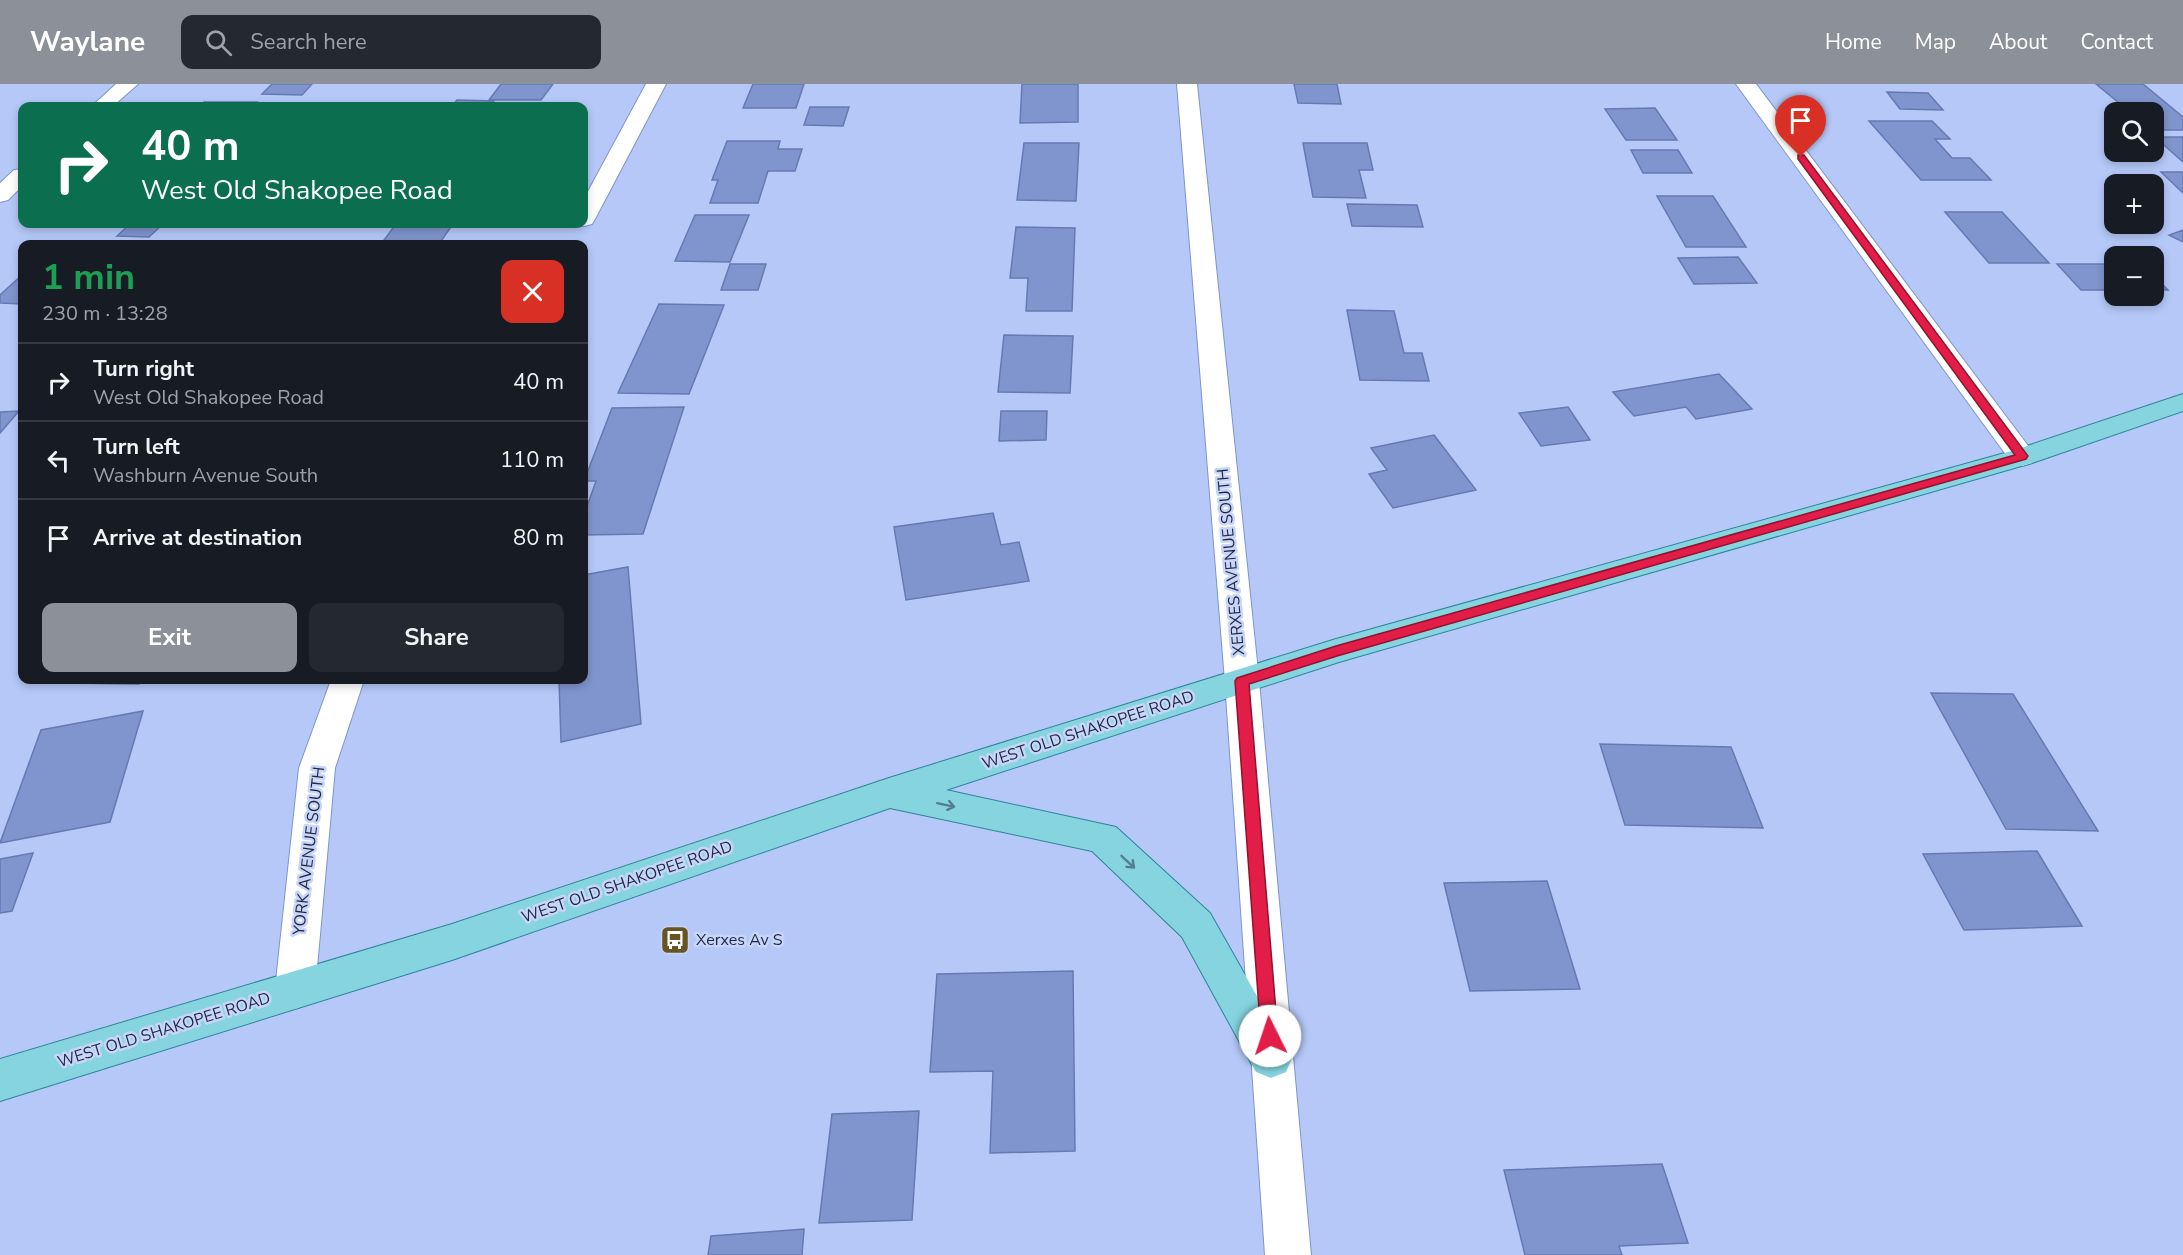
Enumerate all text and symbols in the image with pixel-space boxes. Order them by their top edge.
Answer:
search box [181,15,601,69]
text: Waylane [30,23,145,61]
icon: search [202,26,235,59]
text: Search here [250,27,367,57]
text: Home [1825,28,1882,56]
text: Map [1915,28,1956,56]
text: About [1989,28,2047,56]
text: Contact [2080,28,2153,56]
pin [1775,95,1826,157]
map controls [2104,102,2164,306]
button: search [2104,102,2164,162]
icon: arrive [1784,104,1817,137]
text: 40 m [141,118,240,175]
icon: right [42,126,120,204]
text: West Old Shakopee Road [141,172,453,209]
button: + [2104,174,2164,234]
button: − [2104,246,2164,306]
text: 1 min [42,253,135,302]
button: close [501,260,564,323]
text: 230 m · 13:28 [42,300,168,327]
text: Turn right [93,354,194,384]
icon: right [42,366,75,399]
text: 40 m [513,367,564,397]
text: West Old Shakopee Road [93,384,324,411]
text: Turn left [93,432,180,462]
icon: left [42,444,75,477]
text: 110 m [500,445,564,475]
text: Washburn Avenue South [93,462,318,489]
street label: XERXES AVENUE SOUTH [1212,468,1250,656]
icon: arrive [42,522,75,555]
text: Arrive at destination [93,523,302,553]
text: 80 m [513,523,564,553]
button: Exit [42,603,297,672]
button: Share [309,603,564,672]
street label: WEST OLD SHAKOPEE ROAD [979,685,1197,775]
street label: YORK AVENUE SOUTH [288,766,330,937]
one-way arrow [936,800,955,811]
street label: WEST OLD SHAKOPEE ROAD [519,836,735,928]
one-way arrow [1120,854,1135,868]
bus stop icon: Xerxes Av S [659,924,691,956]
place label: Xerxes Av S [696,929,783,951]
street label: WEST OLD SHAKOPEE ROAD [55,987,273,1073]
position arrow [1238,1004,1302,1068]

